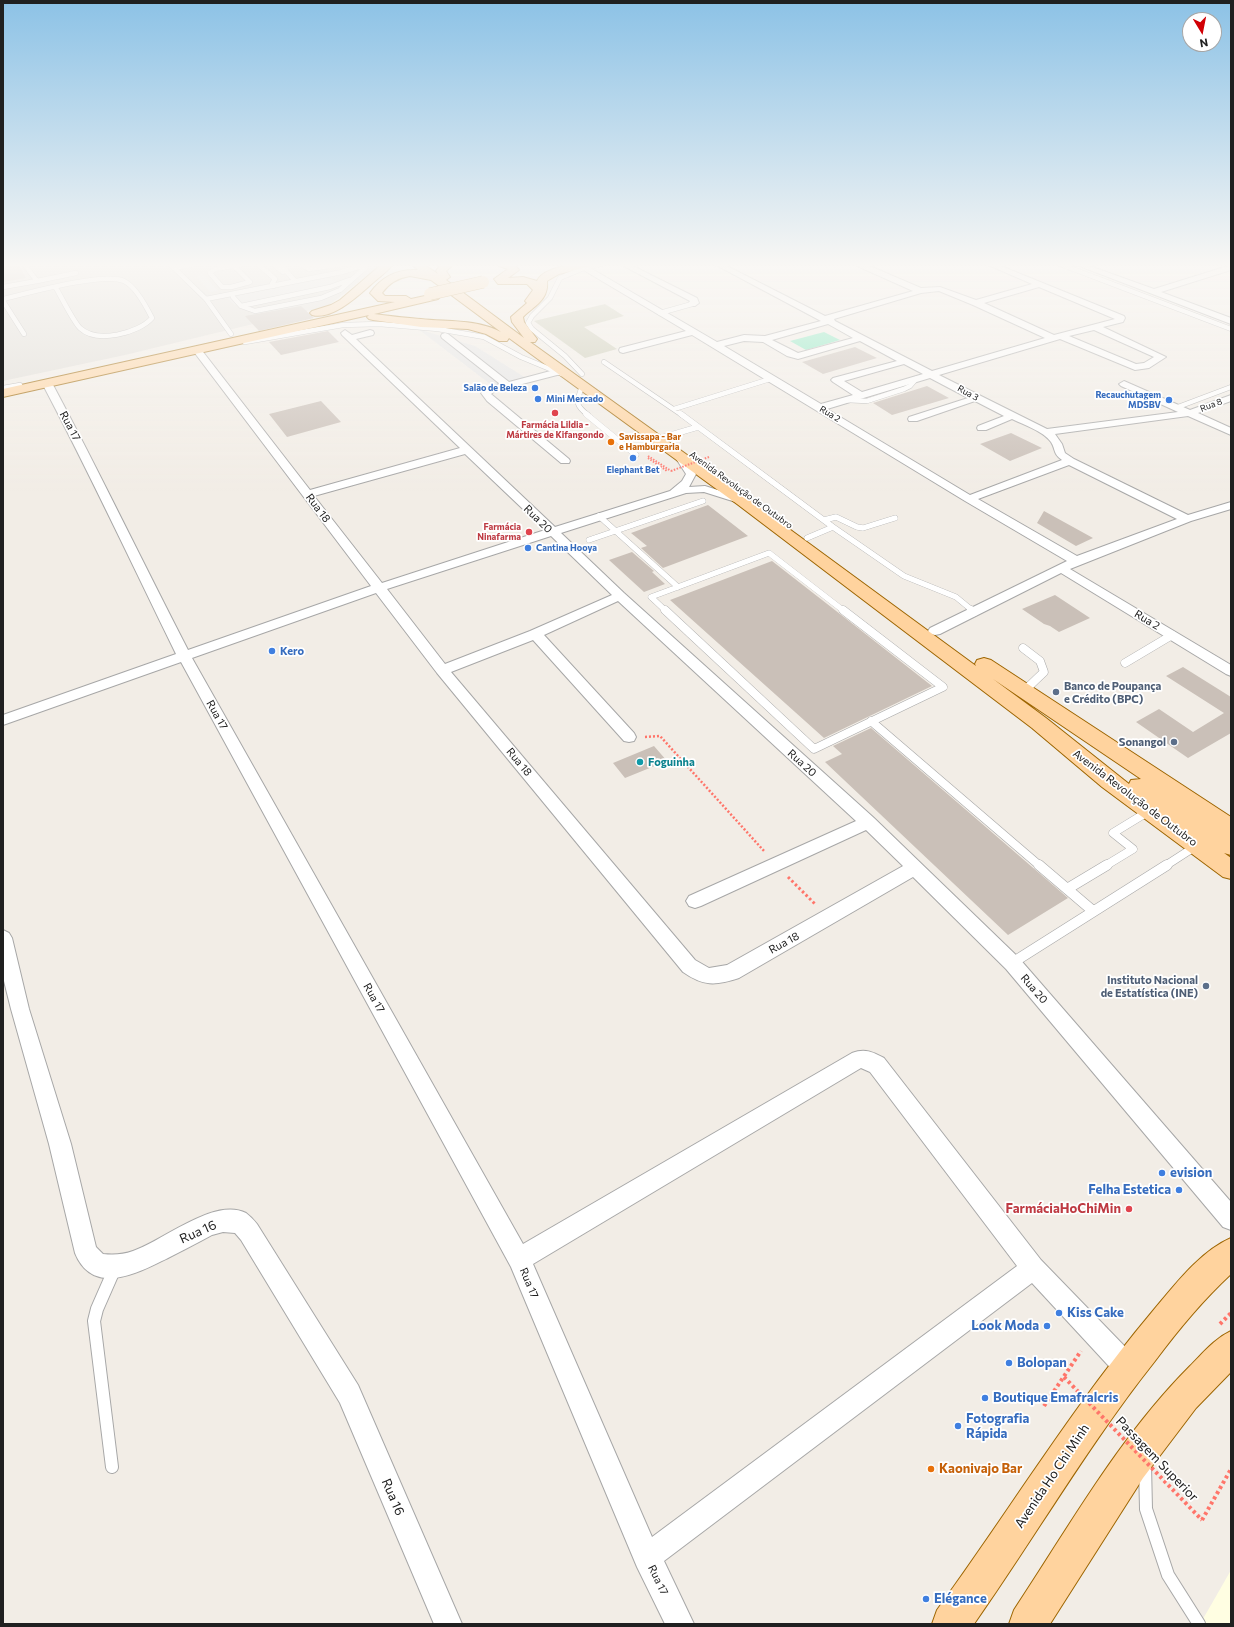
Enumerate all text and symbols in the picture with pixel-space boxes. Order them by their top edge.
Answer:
north arrow [1182,12,1222,52]
text: N [1199,36,1209,50]
place label: Salão de Beleza [464,383,527,393]
marker: Salão de Beleza [530,383,540,393]
street label: Rua 3 [955,383,981,403]
place label: Recauchutagem MDSBV [1095,390,1161,411]
marker: Mini Mercado [533,394,543,404]
place label: Mini Mercado [546,394,603,404]
marker: Recauchutagem MDSBV [1164,395,1174,405]
street label: Rua 8 [1198,396,1224,414]
street label: Rua 2 [818,404,842,424]
marker: Farmácia Lildia - Mártires de Kifangondo [550,408,560,418]
street label: Rua 17 [57,409,83,443]
place label: Farmácia Lildia - Mártires de Kifangondo [506,420,604,441]
place label: Savissapa - Bar e Hamburgaria [619,432,681,453]
marker: Savissapa - Bar e Hamburgaria [606,437,616,447]
street label: Avenida Revolução de Outubro [687,449,795,531]
marker: Elephant Bet [628,453,638,463]
place label: Elephant Bet [606,465,660,475]
street label: Rua 18 [303,491,333,525]
street label: Rua 20 [521,502,555,536]
place label: Farmácia Ninafarma [477,522,521,543]
marker: Farmácia Ninafarma [524,527,534,537]
marker: Cantina Hooya [523,543,533,553]
place label: Cantina Hooya [536,543,597,553]
street label: Rua 2 [1132,607,1162,633]
place label: Kero [280,644,304,658]
marker: Kero [267,646,277,656]
place label: Banco de Poupança e Crédito (BPC) [1064,679,1161,705]
marker: Banco de Poupança e Crédito (BPC) [1051,687,1061,697]
street label: Rua 17 [204,698,230,732]
place label: Sonangol [1119,735,1166,749]
marker: Sonangol [1169,737,1179,747]
street label: Rua 18 [503,745,535,779]
street label: Rua 20 [785,747,819,779]
street label: Avenida Revolução de Outubro [1070,747,1200,849]
place label: Foguinha [648,755,695,769]
marker: Foguinha [635,757,645,767]
street label: Rua 18 [767,929,801,957]
street label: Rua 20 [1018,972,1050,1006]
place label: Instituto Nacional de Estatística (INE) [1101,973,1198,999]
street label: Rua 17 [361,981,387,1015]
marker: Instituto Nacional de Estatística (INE) [1201,981,1211,991]
place label: evision [1170,1165,1212,1181]
marker: evision [1157,1168,1167,1178]
place label: Felha Estetica [1088,1182,1171,1198]
marker: Felha Estetica [1174,1185,1184,1195]
place label: FarmáciaHoChiMin [1005,1201,1121,1217]
marker: FarmáciaHoChiMin [1124,1204,1134,1214]
street label: Rua 16 [177,1217,219,1247]
street label: Rua 17 [517,1266,541,1300]
place label: Kiss Cake [1067,1305,1124,1321]
marker: Kiss Cake [1054,1308,1064,1318]
place label: Look Moda [971,1318,1039,1334]
marker: Look Moda [1042,1321,1052,1331]
place label: Bolopan [1017,1355,1067,1371]
marker: Bolopan [1004,1358,1014,1368]
place label: Boutique Emafralcris [993,1390,1119,1406]
marker: Boutique Emafralcris [980,1393,990,1403]
place label: Fotografia Rápida [966,1411,1029,1442]
street label: Passagem Superior [1112,1413,1202,1505]
marker: Fotografia Rápida [953,1421,963,1431]
street label: Avenida Ho Chi Minh [1011,1421,1093,1531]
place label: Kaonivajo Bar [939,1461,1022,1477]
marker: Kaonivajo Bar [926,1464,936,1474]
street label: Rua 16 [378,1476,408,1518]
street label: Rua 17 [645,1563,671,1597]
place label: Elégance [934,1591,987,1607]
marker: Elégance [921,1594,931,1604]

